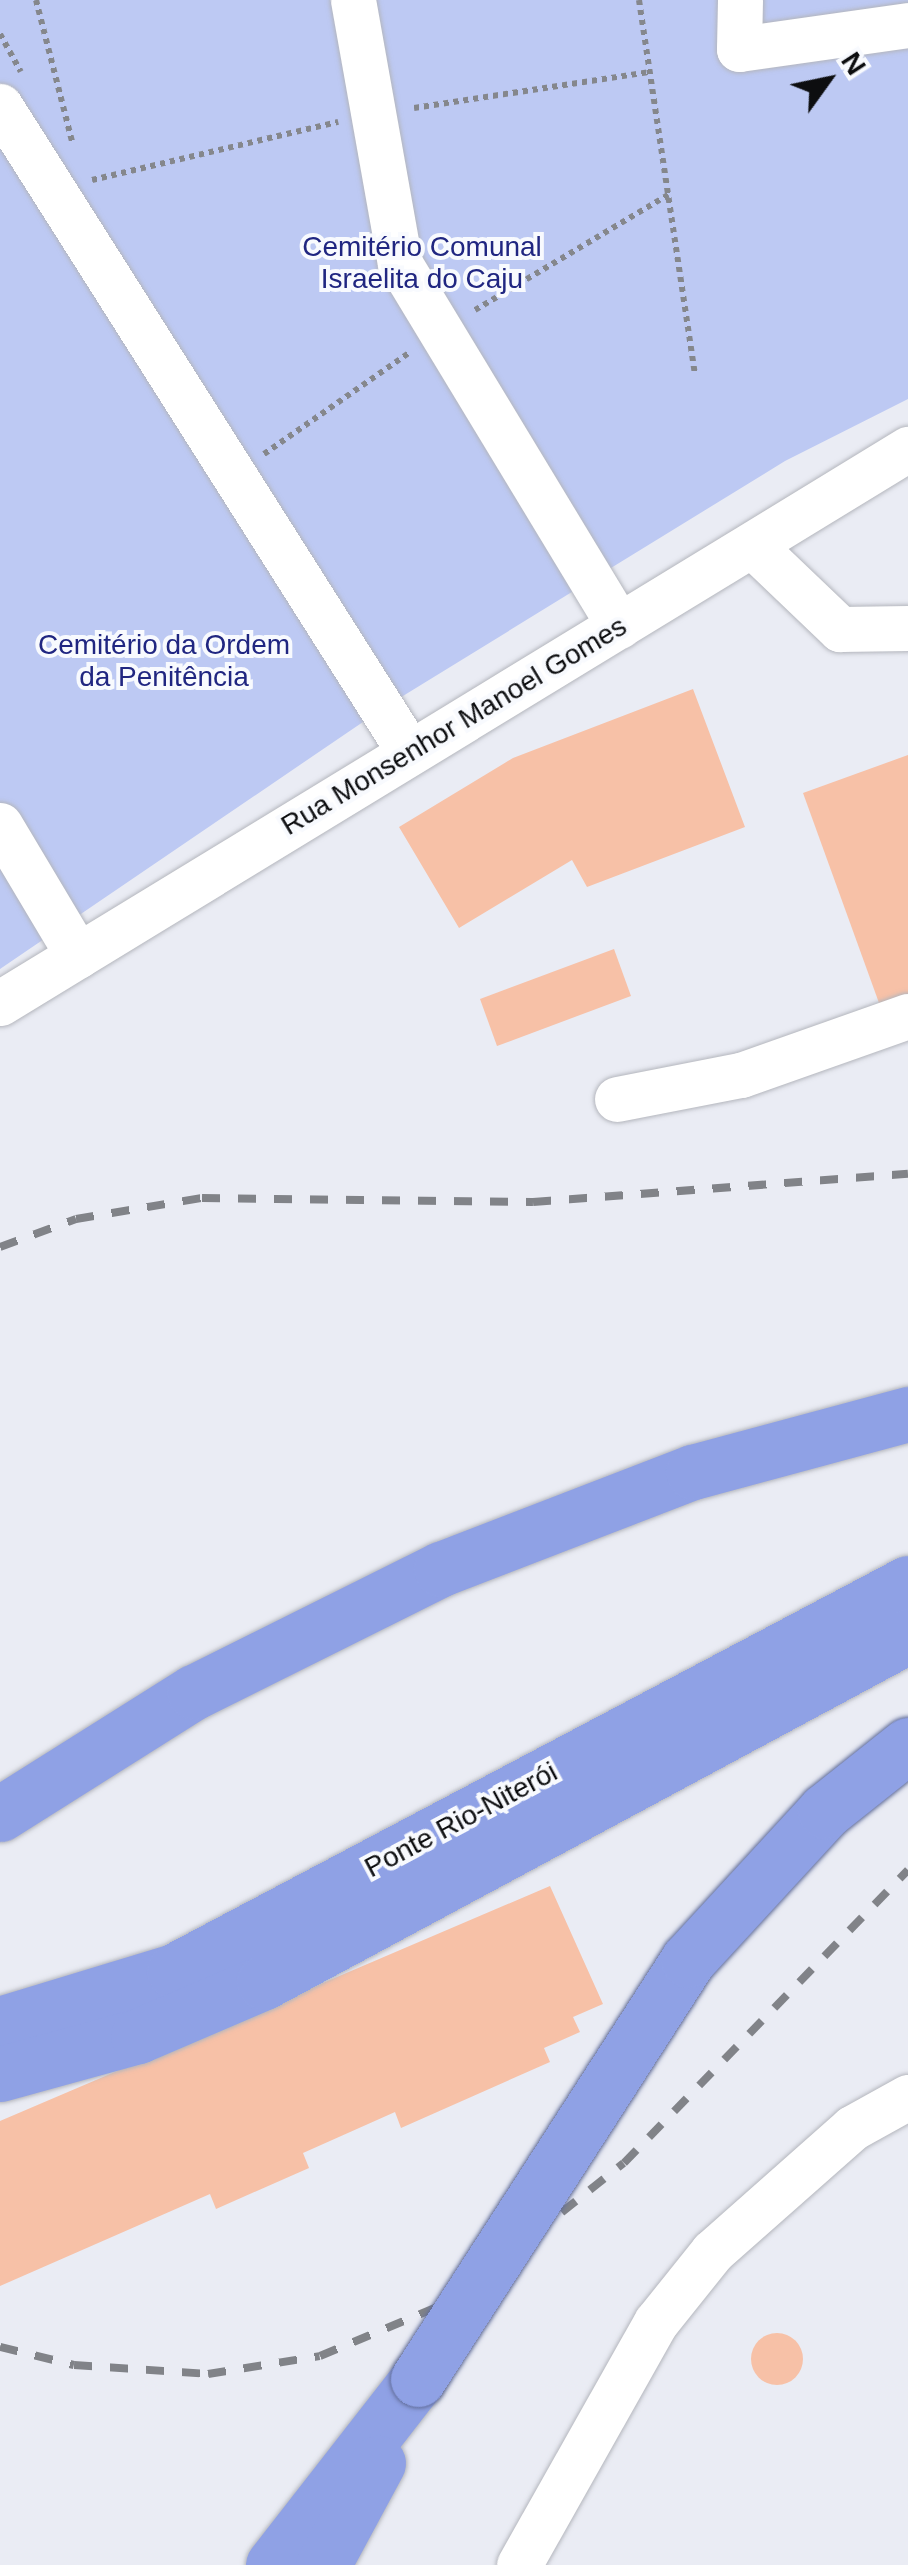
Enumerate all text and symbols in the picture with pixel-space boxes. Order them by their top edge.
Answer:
north arrow [778,30,878,130]
text: N [835,46,872,80]
park label: Cemitério Comunal Israelita do Caju [302,230,542,296]
street label: Rua Monsenhor Manoel Gomes [275,609,633,843]
park label: Cemitério da Ordem da Penitência [38,628,290,694]
street label: Ponte Rio-Niterói [359,1755,563,1885]

